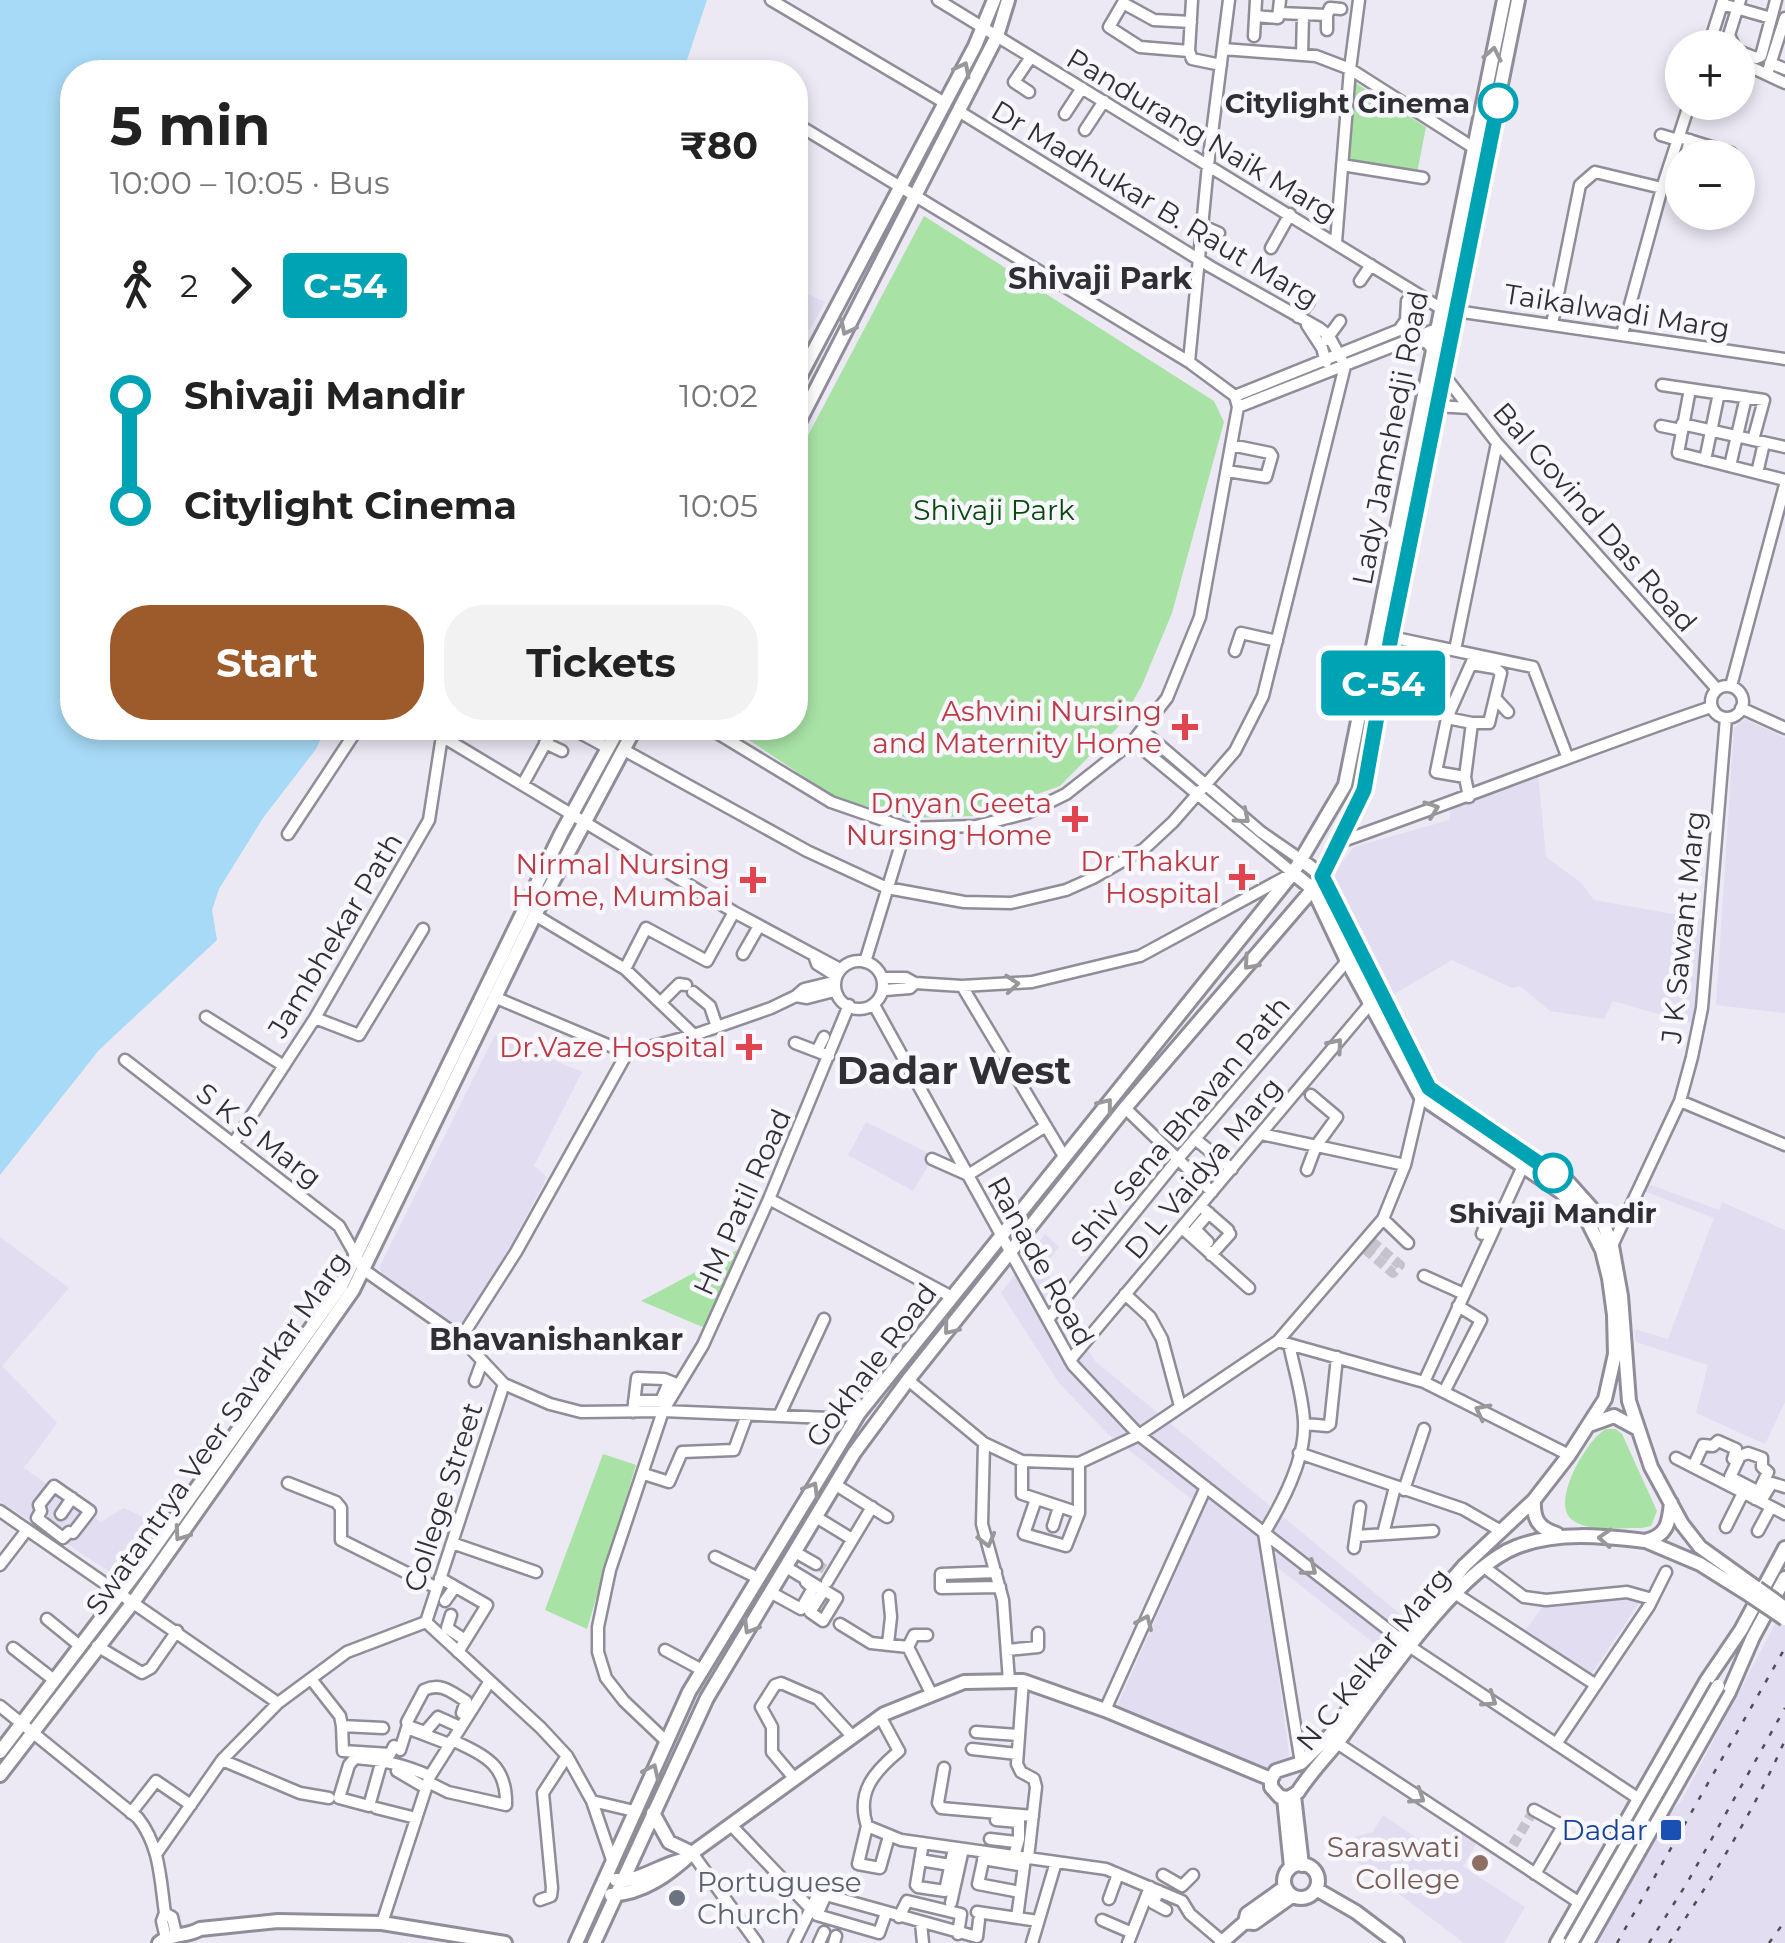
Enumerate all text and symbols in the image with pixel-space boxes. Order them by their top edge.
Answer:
map controls [1665,30,1755,230]
button: + [1665,30,1755,120]
street label: Pandurang Naik Marg [1061,41,1343,229]
one-way arrow [1482,46,1503,63]
one-way arrow [951,61,970,79]
marker: Citylight Cinema [1479,84,1517,122]
place label: Citylight Cinema [1225,86,1470,120]
text: 5 min [110,92,271,159]
street label: Dr Madhukar B. Raut Marg [985,93,1325,315]
text: ₹80 [680,122,758,169]
button: − [1665,140,1755,230]
text: 10:00 – 10:05 · Bus [110,163,390,202]
icon: walk [110,258,165,313]
icon: forward [213,258,268,313]
district label: Shivaji Park [1008,260,1192,297]
text: C-54 [303,264,387,307]
text: 2 [180,266,198,305]
street label: Taikalwadi Marg [1502,276,1732,346]
street label: Lady Jamshedji Road [1345,288,1435,588]
one-way arrow [840,318,859,336]
text: Shivaji Mandir [184,372,465,419]
text: 10:02 [679,376,758,415]
street label: Bal Govind Das Road [1486,395,1704,639]
text: Citylight Cinema [184,482,517,529]
text: 10:05 [679,486,758,525]
park label: Shivaji Park [913,493,1075,527]
button: Start [110,605,424,720]
button: Tickets [444,605,758,720]
line badge: C-54 [1313,650,1453,716]
text: C-54 [1341,662,1425,705]
place label: Ashvini Nursing and Maternity Home [872,694,1162,760]
marker: Ashvini Nursing and Maternity Home [1172,714,1198,740]
place label: Dnyan Geeta Nursing Home [846,786,1052,852]
one-way arrow [1423,800,1440,821]
one-way arrow [1232,805,1250,823]
marker: Dnyan Geeta Nursing Home [1062,806,1088,832]
street label: J K Sawant Marg [1654,809,1712,1046]
street label: Jambhekar Path [260,826,410,1045]
place label: Dr Thakur Hospital [1080,844,1220,910]
place label: Nirmal Nursing Home, Mumbai [512,847,730,913]
marker: Dr Thakur Hospital [1229,864,1255,890]
marker: Nirmal Nursing Home, Mumbai [740,867,766,893]
one-way arrow [1244,951,1262,969]
one-way arrow [1005,974,1021,995]
street label: Shiv Sena Bhavan Path [1063,989,1297,1259]
place label: Dr.Vaze Hospital [499,1030,726,1064]
marker: Dr.Vaze Hospital [736,1034,762,1060]
one-way arrow [1325,1038,1343,1056]
district label: Dadar West [837,1047,1071,1094]
street label: D L Vaidya Marg [1117,1070,1289,1266]
street label: S K S Marg [190,1076,328,1194]
one-way arrow [1094,1098,1112,1116]
street label: HM Patil Road [686,1104,798,1300]
marker: Shivaji Mandir [1534,1154,1572,1192]
street label: Ranade Road [980,1170,1102,1352]
place label: Shivaji Mandir [1449,1196,1657,1230]
street label: Swatantrya Veer Savarkar Marg [78,1245,356,1621]
street label: Gokhale Road [798,1276,944,1454]
one-way arrow [944,1317,962,1335]
district label: Bhavanishankar [429,1321,683,1358]
street label: College Street [396,1398,490,1596]
one-way arrow [1474,1403,1492,1423]
one-way arrow [800,1482,819,1500]
one-way arrow [175,1523,193,1541]
one-way arrow [1596,1528,1612,1549]
one-way arrow [975,1531,996,1548]
one-way arrow [1299,1557,1317,1575]
street label: N C Kelkar Marg [1289,1561,1457,1757]
one-way arrow [1133,1614,1153,1632]
one-way arrow [743,1616,762,1634]
one-way arrow [1480,1688,1498,1707]
one-way arrow [640,1763,660,1781]
one-way arrow [1407,1785,1425,1804]
place label: Dadar [1562,1813,1648,1847]
marker: Dadar [1658,1817,1684,1843]
place label: Saraswati College [1327,1830,1460,1896]
marker: Saraswati College [1469,1852,1491,1874]
place label: Portuguese Church [697,1865,862,1931]
marker: Portuguese Church [666,1887,688,1909]

